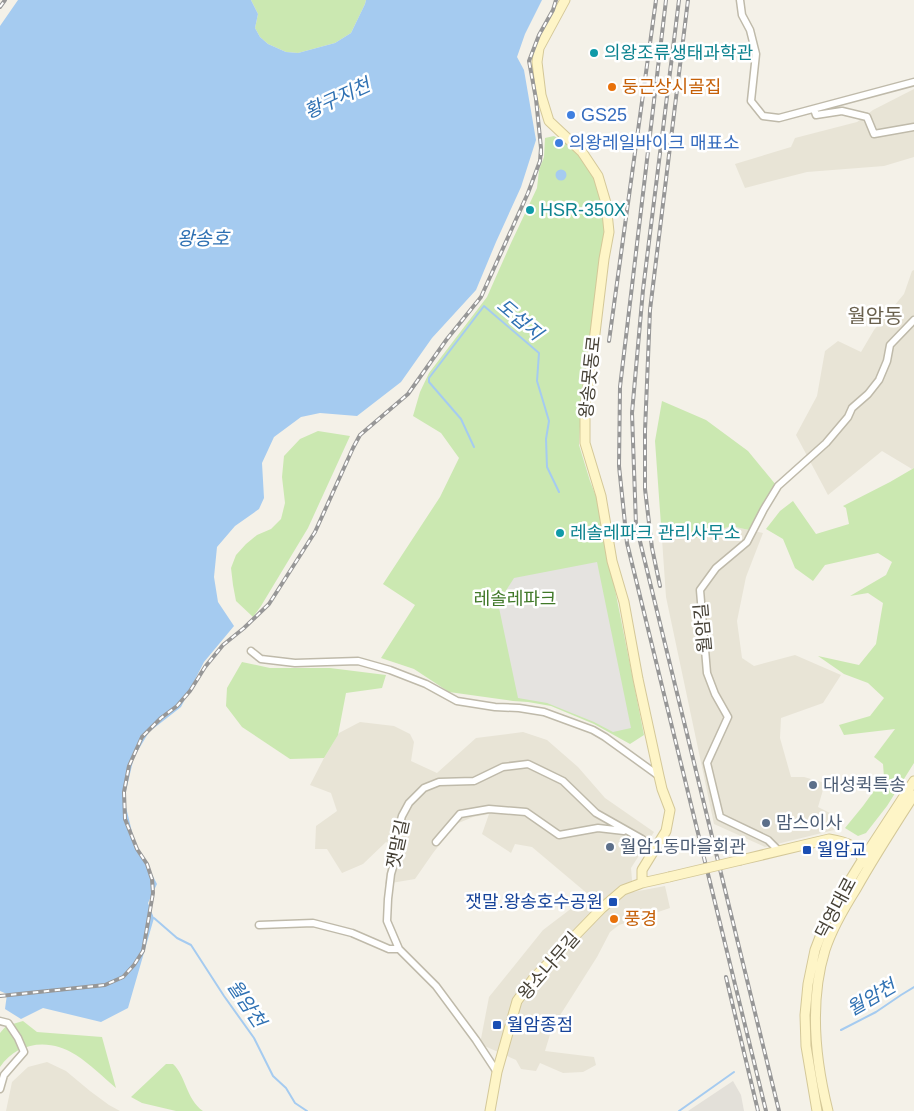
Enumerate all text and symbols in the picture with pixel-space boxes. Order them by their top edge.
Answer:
place label: 의왕조류생태과학관 [604,43,753,63]
marker: 의왕조류생태과학관 [588,47,600,59]
water label: 황구지천 [301,74,375,123]
place label: 둥근상시골집 [622,77,721,97]
marker: 둥근상시골집 [606,81,618,93]
place label: GS25 [581,105,627,125]
marker: GS25 [565,109,577,121]
place label: 의왕레일바이크 매표소 [569,133,740,153]
marker: 의왕레일바이크 매표소 [553,137,565,149]
place label: HSR-350X [540,200,626,220]
marker: HSR-350X [524,204,536,216]
water label: 왕송호 [177,228,231,249]
water label: 도섭지 [493,294,548,345]
district label: 월암동 [847,305,903,327]
street label: 왕송못동로 [576,335,604,419]
place label: 레솔레파크 관리사무소 [570,523,741,543]
marker: 레솔레파크 관리사무소 [554,527,566,539]
park label: 레솔레파크 [474,589,556,609]
street label: 월암길 [691,602,715,654]
place label: 대성퀵특송 [823,775,906,795]
marker: 대성퀵특송 [807,779,819,791]
place label: 맘스이사 [776,813,843,833]
marker: 맘스이사 [760,817,772,829]
street label: 잿말길 [383,818,413,870]
place label: 월암1동마을회관 [620,837,746,857]
place label: 월암교 [817,840,867,860]
marker: 월암1동마을회관 [604,841,616,853]
marker: 월암교 [801,844,813,856]
street label: 덕영대로 [812,874,860,942]
place label: 잿말.왕송호수공원 [466,892,603,912]
marker: 잿말.왕송호수공원 [607,896,619,908]
place label: 풍경 [624,909,657,929]
marker: 풍경 [608,913,620,925]
street label: 왕소나무길 [514,928,584,1004]
water label: 월암천 [843,974,901,1020]
water label: 월암천 [223,976,271,1032]
place label: 월암종점 [507,1015,573,1035]
marker: 월암종점 [491,1019,503,1031]

